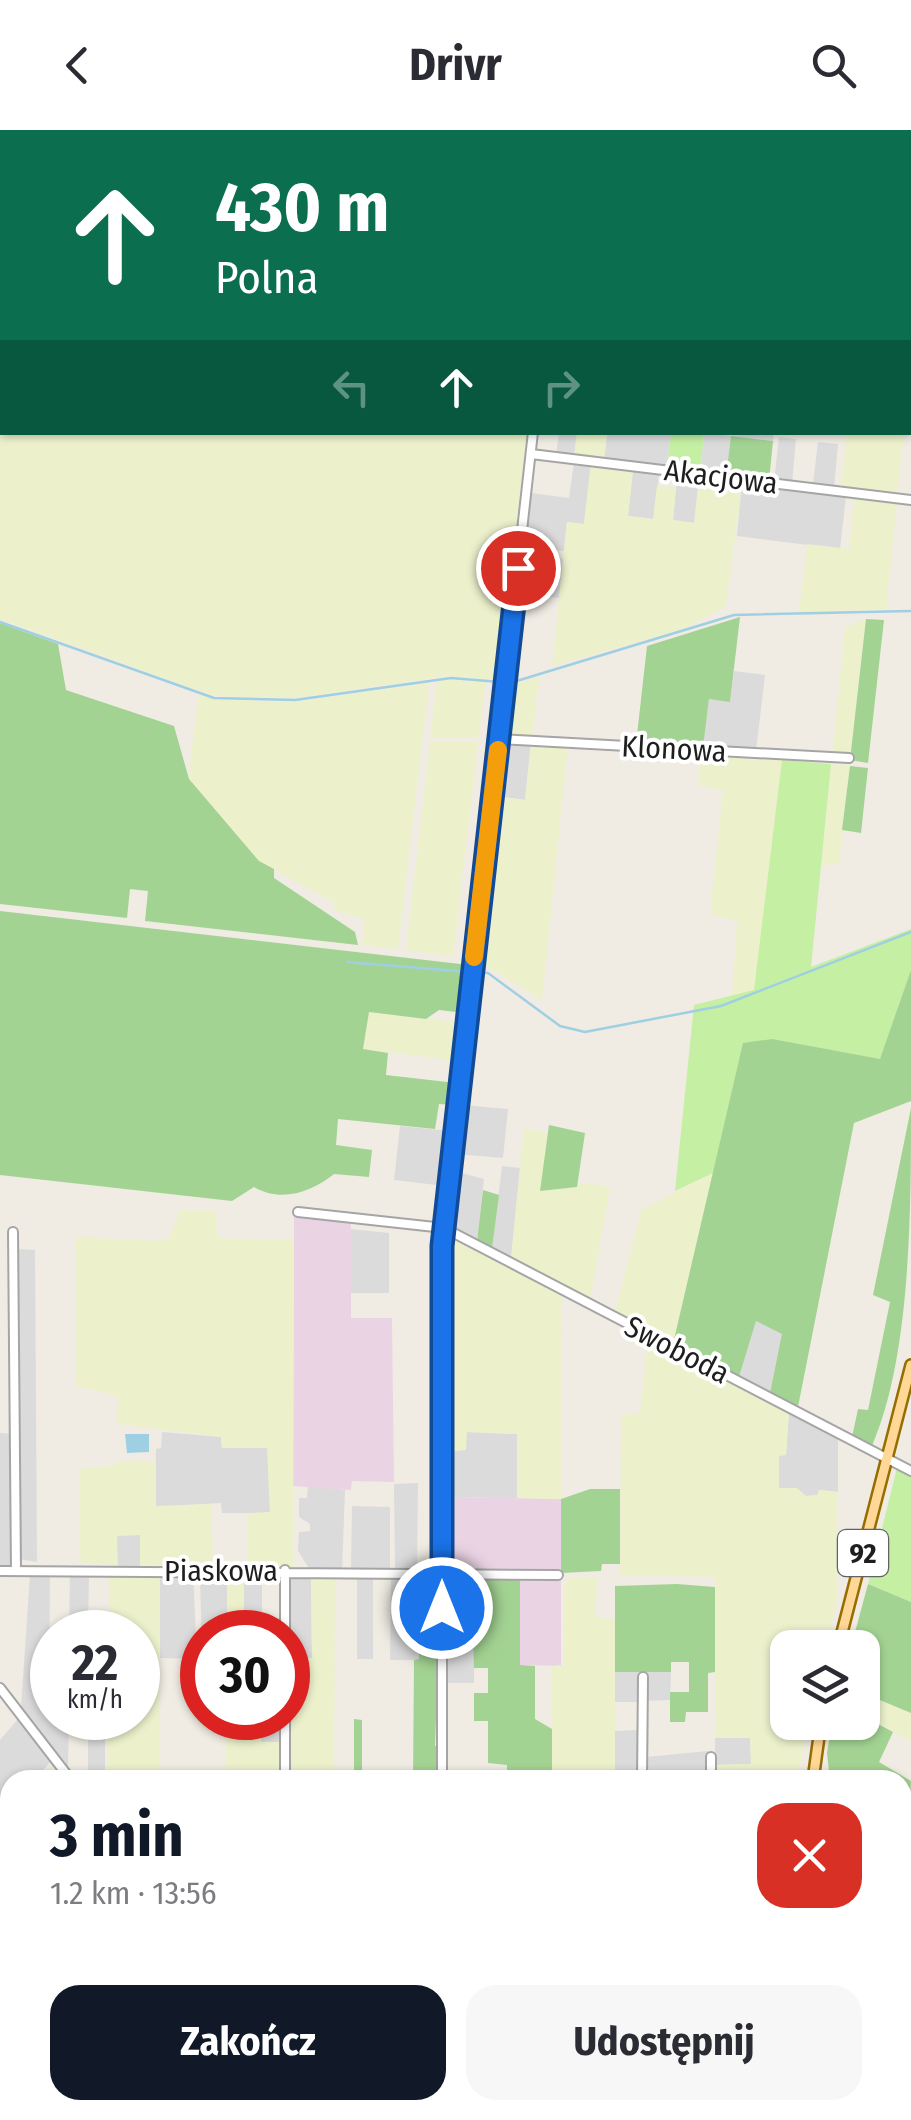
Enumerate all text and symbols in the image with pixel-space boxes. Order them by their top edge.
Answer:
icon: back [50,38,105,93]
text: Drivr [409,38,502,92]
icon: search [806,38,861,93]
text: 430 m [215,166,390,250]
icon: ahead [50,170,180,300]
text: Polna [215,251,319,305]
icon: left [324,360,379,415]
icon: ahead [429,360,484,415]
icon: right [534,360,589,415]
street label: Akacjowa [662,452,780,502]
pin [476,526,561,611]
icon: arrive [491,541,546,596]
street label: Klonowa [621,728,727,770]
street label: Swoboda [619,1308,735,1392]
road number: 92 [838,1530,888,1576]
street label: Piaskowa [164,1553,278,1589]
position arrow [390,1556,494,1660]
speed limit sign: 30 [180,1610,310,1740]
map controls [770,1630,880,1740]
button: layers [770,1630,880,1740]
text: 22 [72,1633,118,1693]
text: km/h [67,1685,123,1715]
text: 3 min [50,1800,184,1872]
button: close [757,1803,862,1908]
text: 1.2 km · 13:56 [50,1874,217,1912]
button: Zakończ [50,1985,446,2100]
button: Udostępnij [466,1985,862,2100]

